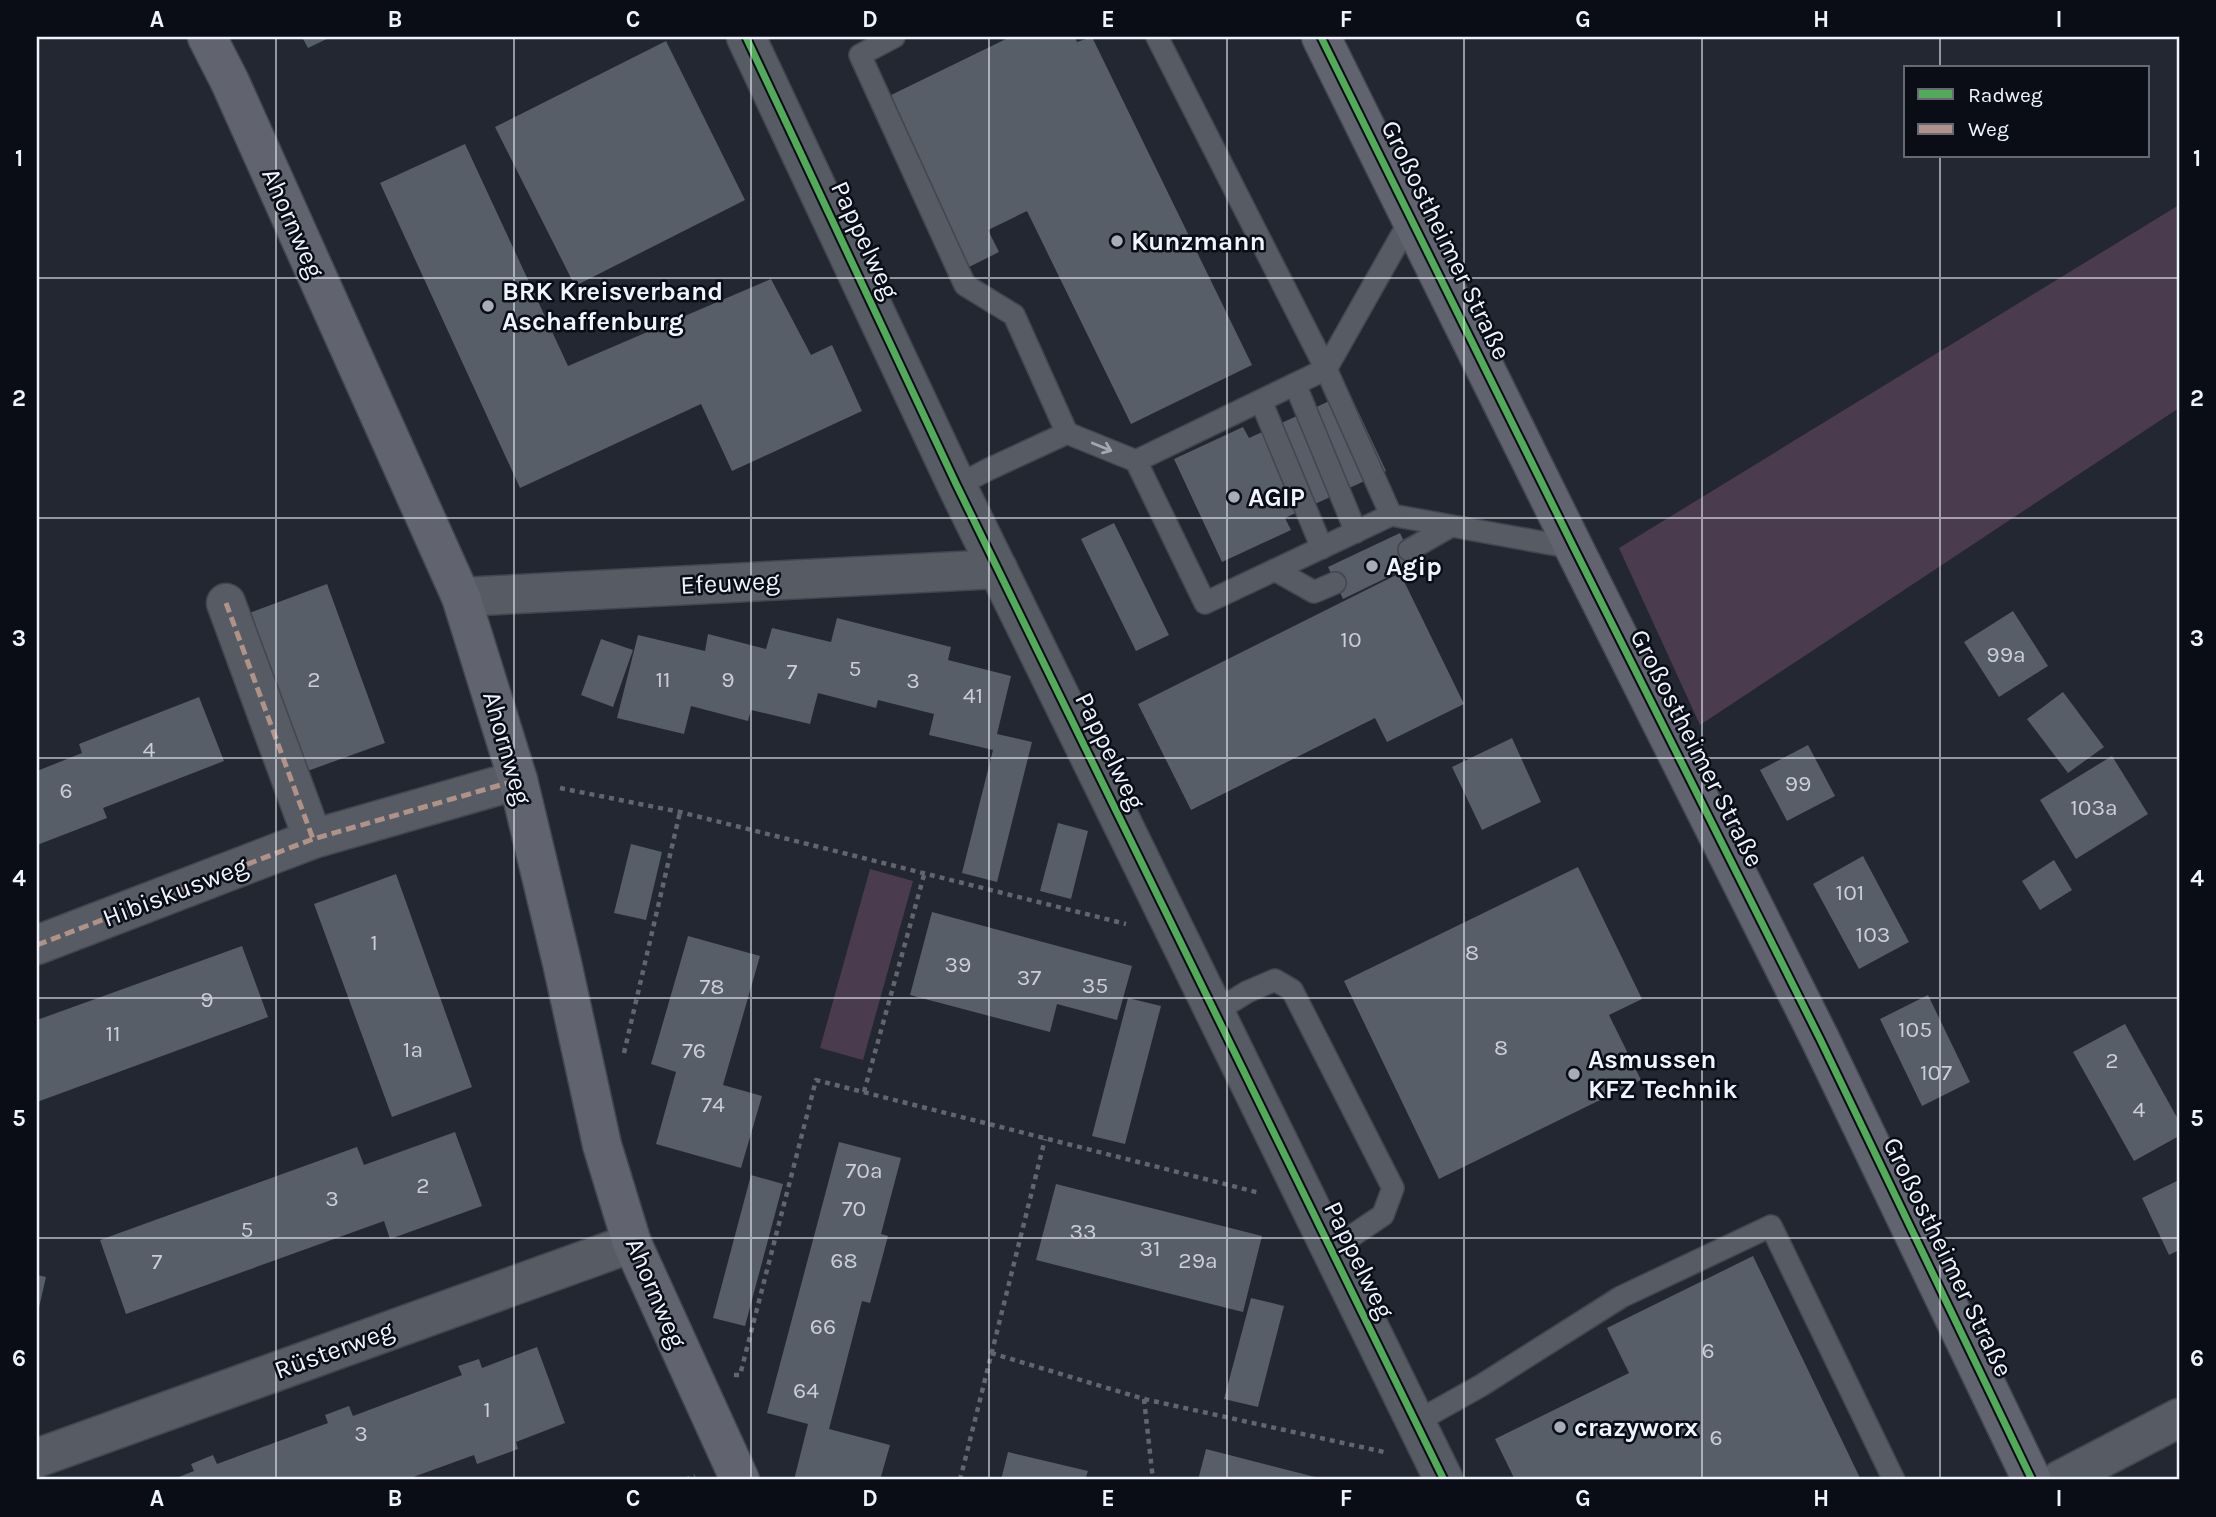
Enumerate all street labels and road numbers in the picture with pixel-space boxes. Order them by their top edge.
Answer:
street label: Großostheimer Straße [1375,115,1517,365]
street label: Ahornweg [255,163,331,283]
street label: Pappelweg [824,176,906,304]
street label: Efeuweg [680,565,781,601]
street label: Großostheimer Straße [1624,624,1770,872]
street label: Pappelweg [1068,687,1152,815]
street label: Ahornweg [476,688,538,809]
street label: Hibiskusweg [98,850,252,934]
street label: Großostheimer Straße [1877,1132,2019,1382]
street label: Pappelweg [1317,1196,1401,1324]
street label: Ahornweg [619,1233,693,1353]
street label: Rüsterweg [270,1314,398,1386]

